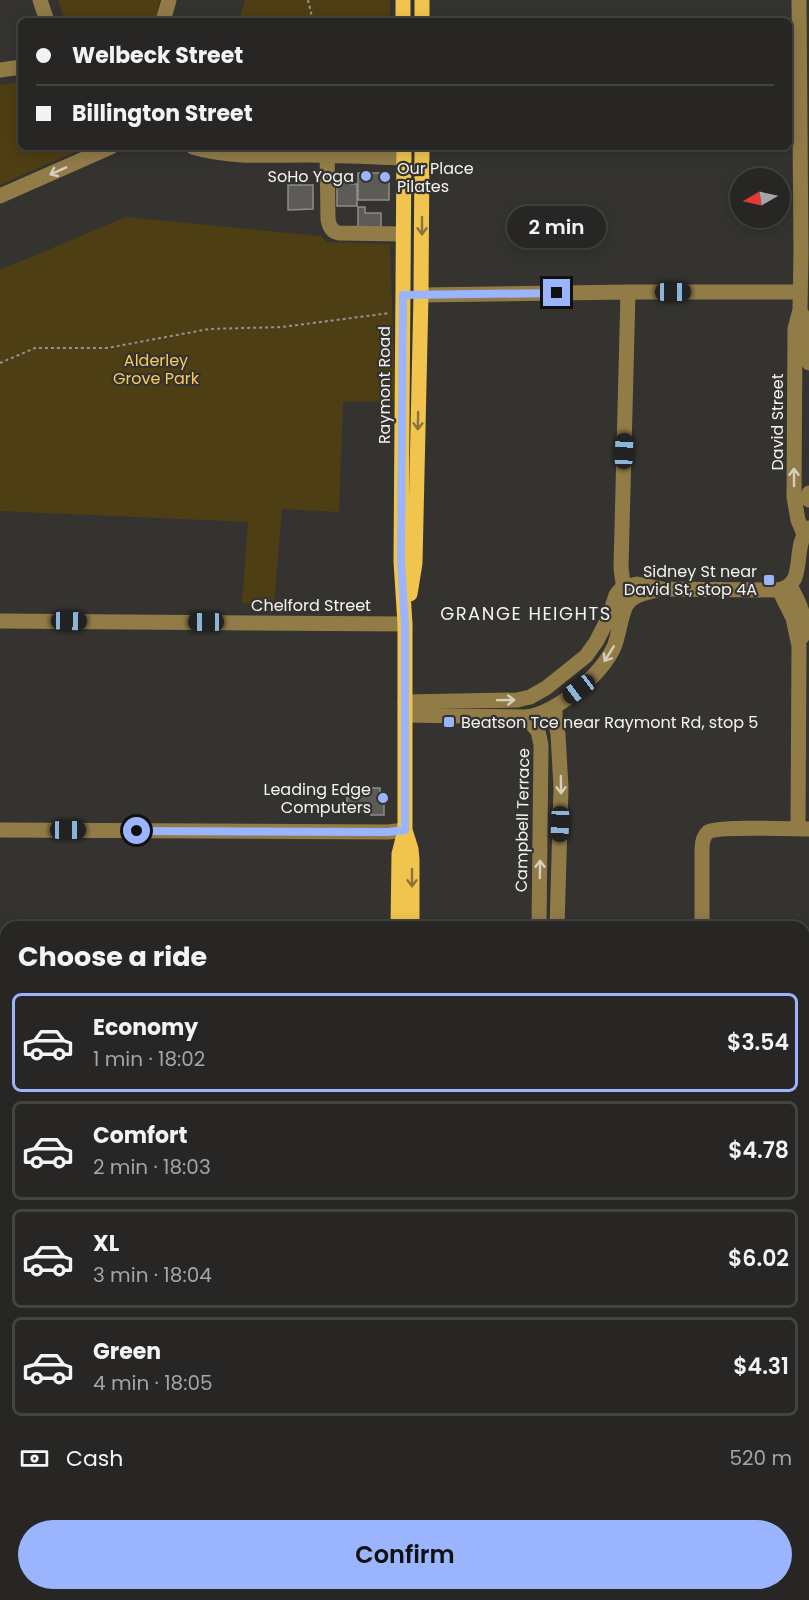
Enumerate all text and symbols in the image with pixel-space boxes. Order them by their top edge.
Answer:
text: Welbeck Street [72,40,243,71]
text: Billington Street [72,98,253,129]
place label: Our Place Pilates [397,157,474,198]
one-way arrow [49,165,67,177]
place label: SoHo Yoga [268,165,354,188]
north arrow [730,168,790,228]
map controls [730,168,790,228]
marker: SoHo Yoga [359,169,373,183]
marker: Our Place Pilates [378,170,392,184]
callout: 2 min [508,206,606,248]
text: 2 min [529,213,584,241]
one-way arrow [416,216,428,236]
route end [543,279,570,306]
car [655,283,691,301]
street label: Raymont Road [373,326,396,444]
park label: Alderley Grove Park [113,349,200,390]
street label: David Street [766,373,789,470]
one-way arrow [412,411,424,431]
car [614,433,634,469]
one-way arrow [788,467,800,487]
place label: Sidney St near David St, stop 4A [624,560,757,601]
marker: Sidney St near David St, stop 4A [762,573,776,587]
street label: Chelford Street [251,594,371,617]
district label: GRANGE HEIGHTS [440,601,612,626]
car [51,612,87,630]
car [188,613,224,631]
one-way arrow [603,645,615,662]
car [559,671,599,707]
one-way arrow [495,694,515,706]
place label: Beatson Tce near Raymont Rd, stop 5 [461,711,758,734]
marker: Beatson Tce near Raymont Rd, stop 5 [442,715,456,729]
street label: Campbell Terrace [510,748,535,892]
one-way arrow [555,775,566,795]
place label: Leading Edge Computers [264,778,371,819]
marker: Leading Edge Computers [376,791,390,805]
car [550,806,570,842]
route start [123,817,150,844]
car [50,821,86,839]
one-way arrow [534,859,545,879]
one-way arrow [406,867,418,887]
text: Choose a ride [18,938,207,975]
text: Economy [93,1012,198,1043]
icon: car [21,1016,75,1070]
text: $3.54 [727,1027,789,1058]
text: 1 min · 18:02 [93,1045,205,1073]
text: Comfort [93,1120,187,1151]
icon: car [21,1124,75,1178]
text: $4.78 [728,1135,789,1166]
text: 2 min · 18:03 [93,1153,211,1181]
text: XL [93,1228,119,1259]
icon: car [21,1232,75,1286]
text: $6.02 [728,1243,789,1274]
text: 3 min · 18:04 [93,1261,212,1289]
text: Green [93,1336,161,1367]
icon: car [21,1340,75,1394]
text: $4.31 [733,1351,789,1382]
text: 4 min · 18:05 [93,1369,213,1397]
icon: cash [18,1442,51,1475]
text: Cash [66,1443,123,1474]
text: 520 m [729,1444,792,1472]
button: Confirm [18,1520,792,1589]

